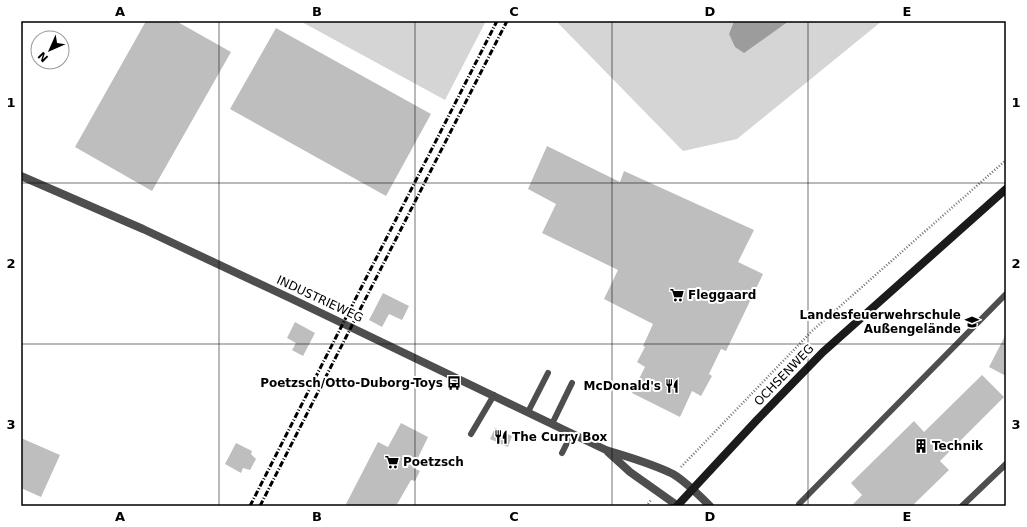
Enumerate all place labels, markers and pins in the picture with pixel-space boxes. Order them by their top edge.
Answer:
supermarket icon: Fleggaard [669,287,685,303]
place label: Fleggaard [688,288,756,302]
place label: Landesfeuerwehrschule Außengelände [800,308,961,336]
school or university icon: Landesfeuerwehrschule Außengelände [964,314,980,330]
bus stop icon: Poetzsch/Otto-Duborg-Toys [446,375,462,391]
place label: Poetzsch/Otto-Duborg-Toys [260,376,443,390]
restaurant icon: McDonald's [664,378,680,394]
place label: McDonald's [584,379,661,393]
restaurant icon: The Curry Box [493,429,509,445]
place label: The Curry Box [512,430,608,444]
building icon: Technik [913,438,929,454]
place label: Technik [932,439,984,453]
supermarket icon: Poetzsch [384,454,400,470]
place label: Poetzsch [403,455,464,469]

